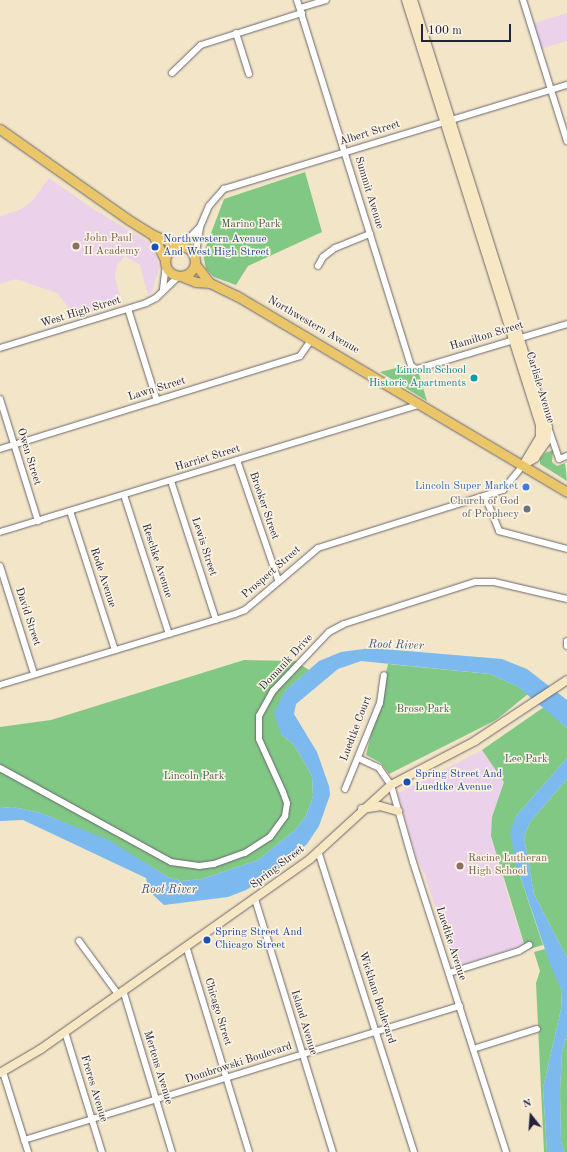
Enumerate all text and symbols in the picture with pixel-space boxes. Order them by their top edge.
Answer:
scale bar [423,16,513,42]
text: 100 m [428,25,462,37]
street label: Albert Street [338,119,402,149]
street label: Summit Avenue [351,155,385,231]
park label: Marino Park [221,218,281,232]
place label: John Paul II Academy [84,233,140,259]
place label: Northwestern Avenue And West High Street [163,234,269,260]
marker: John Paul II Academy [71,241,81,251]
marker: Northwestern Avenue And West High Street [150,242,160,252]
street label: Northwestern Avenue [265,294,361,358]
street label: West High Street [39,295,123,331]
street label: Hamilton Street [449,320,525,354]
street label: Carlisle Avenue [522,351,556,425]
place label: Lincoln School Historic Apartments [369,365,466,391]
marker: Lincoln School Historic Apartments [469,373,479,383]
street label: Lawn Street [127,375,187,405]
street label: Owen Street [13,427,43,487]
street label: Harriet Street [174,443,242,475]
street label: Brooker Street [245,471,281,541]
place label: Lincoln Super Market [415,480,518,494]
marker: Lincoln Super Market [521,482,531,492]
place label: Church of God of Prophecy [450,496,519,522]
marker: Church of God of Prophecy [522,504,532,514]
street label: Lewis Street [187,516,219,578]
street label: Reschke Avenue [138,522,174,600]
street label: Prospect Street [240,544,304,602]
street label: Rode Avenue [86,546,118,610]
street label: David Street [11,586,43,648]
street label: Domanik Drive [258,632,316,694]
water label: Root River [368,638,424,654]
street label: Luedtke Court [339,695,375,763]
park label: Brose Park [396,703,450,717]
park label: Lee Park [504,753,548,767]
place label: Spring Street And Luedtke Avenue [415,769,502,795]
park label: Lincoln Park [163,770,225,784]
marker: Spring Street And Luedtke Avenue [402,777,412,787]
street label: Spring Street [248,843,308,893]
place label: Racine Lutheran High School [468,853,547,879]
marker: Racine Lutheran High School [455,861,465,871]
water label: Root River [141,884,197,898]
street label: Luedtke Avenue [432,905,468,983]
place label: Spring Street And Chicago Street [215,927,302,953]
marker: Spring Street And Chicago Street [202,935,212,945]
street label: Wickham Boulevard [355,950,397,1046]
street label: Chicago Street [200,977,234,1047]
street label: Island Avenue [287,989,319,1057]
street label: Mertens Avenue [140,1030,174,1106]
street label: Dombrowski Boulevard [184,1041,294,1087]
street label: Freres Avenue [77,1054,109,1124]
north arrow [511,1096,551,1136]
text: N [522,1098,533,1111]

